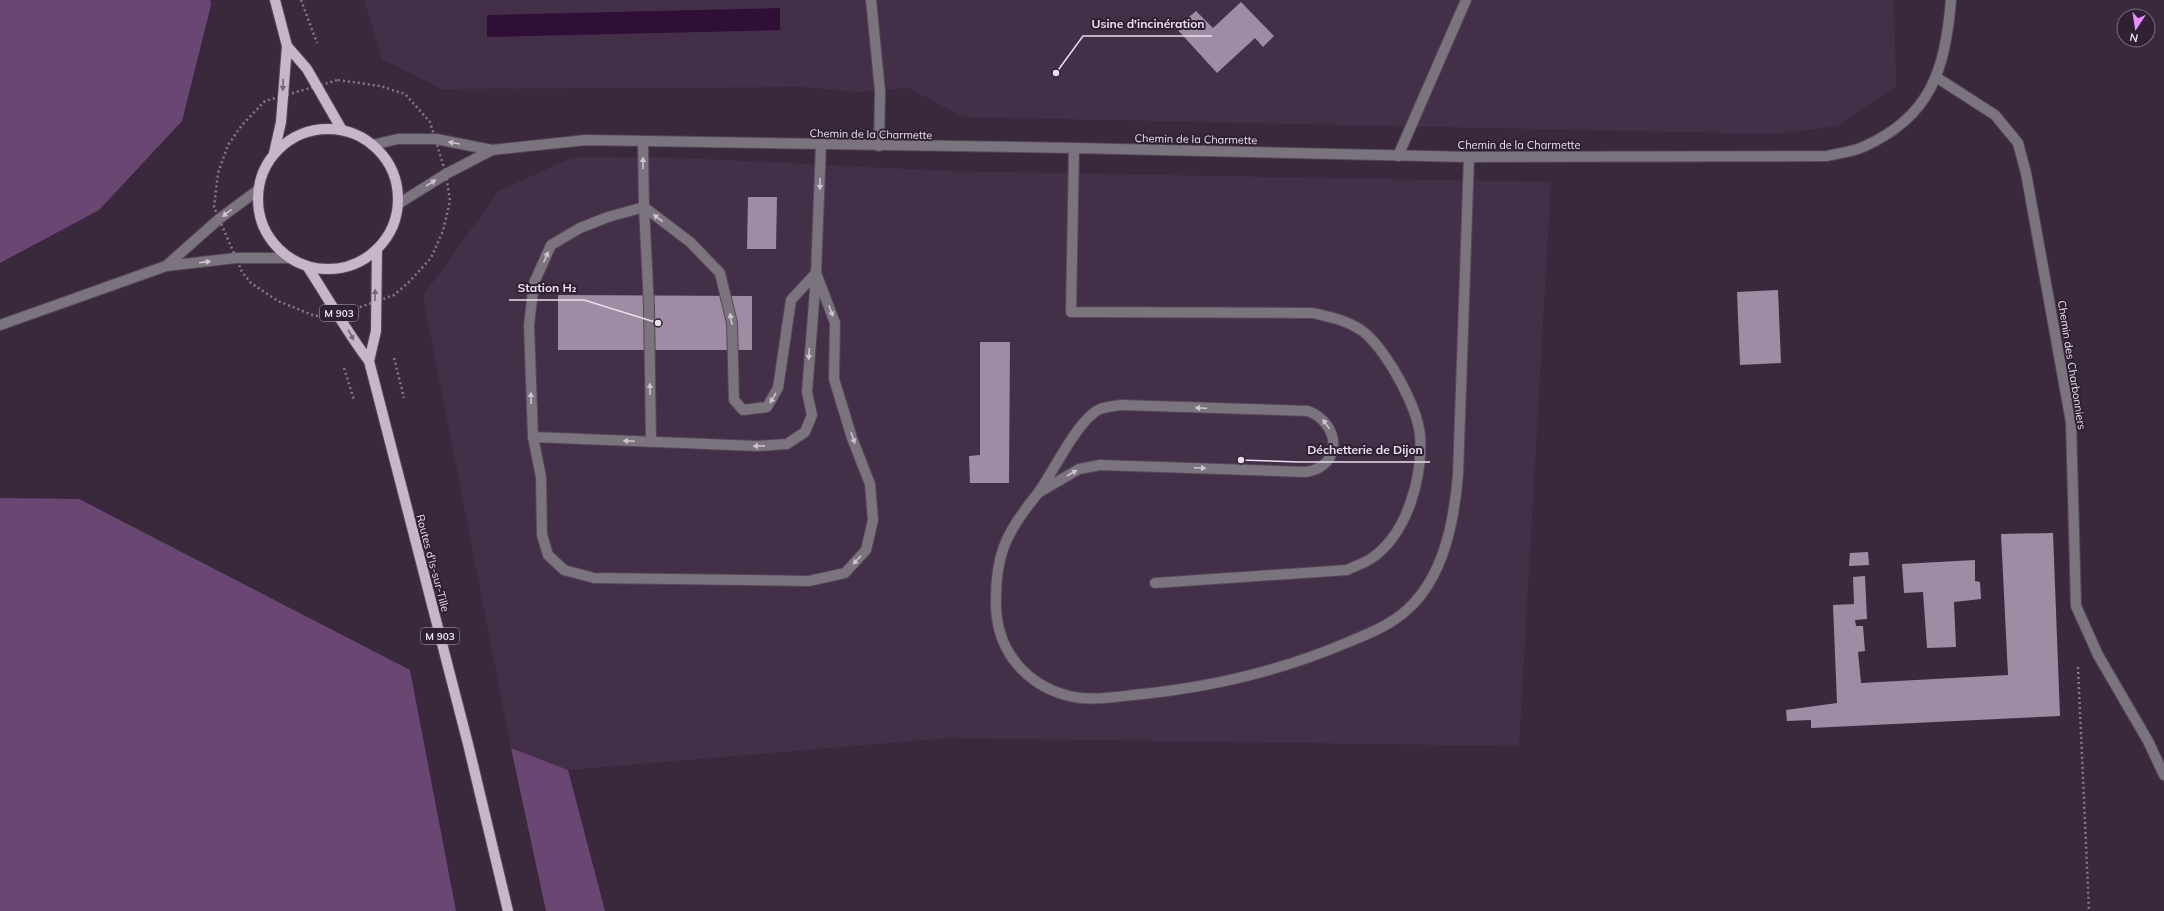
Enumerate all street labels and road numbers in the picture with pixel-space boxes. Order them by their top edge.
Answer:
street label: Chemin de la Charmette [809,126,933,142]
street label: Chemin de la Charmette [1134,131,1258,147]
street label: Chemin de la Charmette [1458,138,1580,152]
street label: Chemin des Charbonniers [2055,299,2089,431]
road number: M 903 [320,305,358,321]
street label: Routes d'Is-sur-Tille [413,513,453,613]
road number: M 903 [421,628,459,644]

